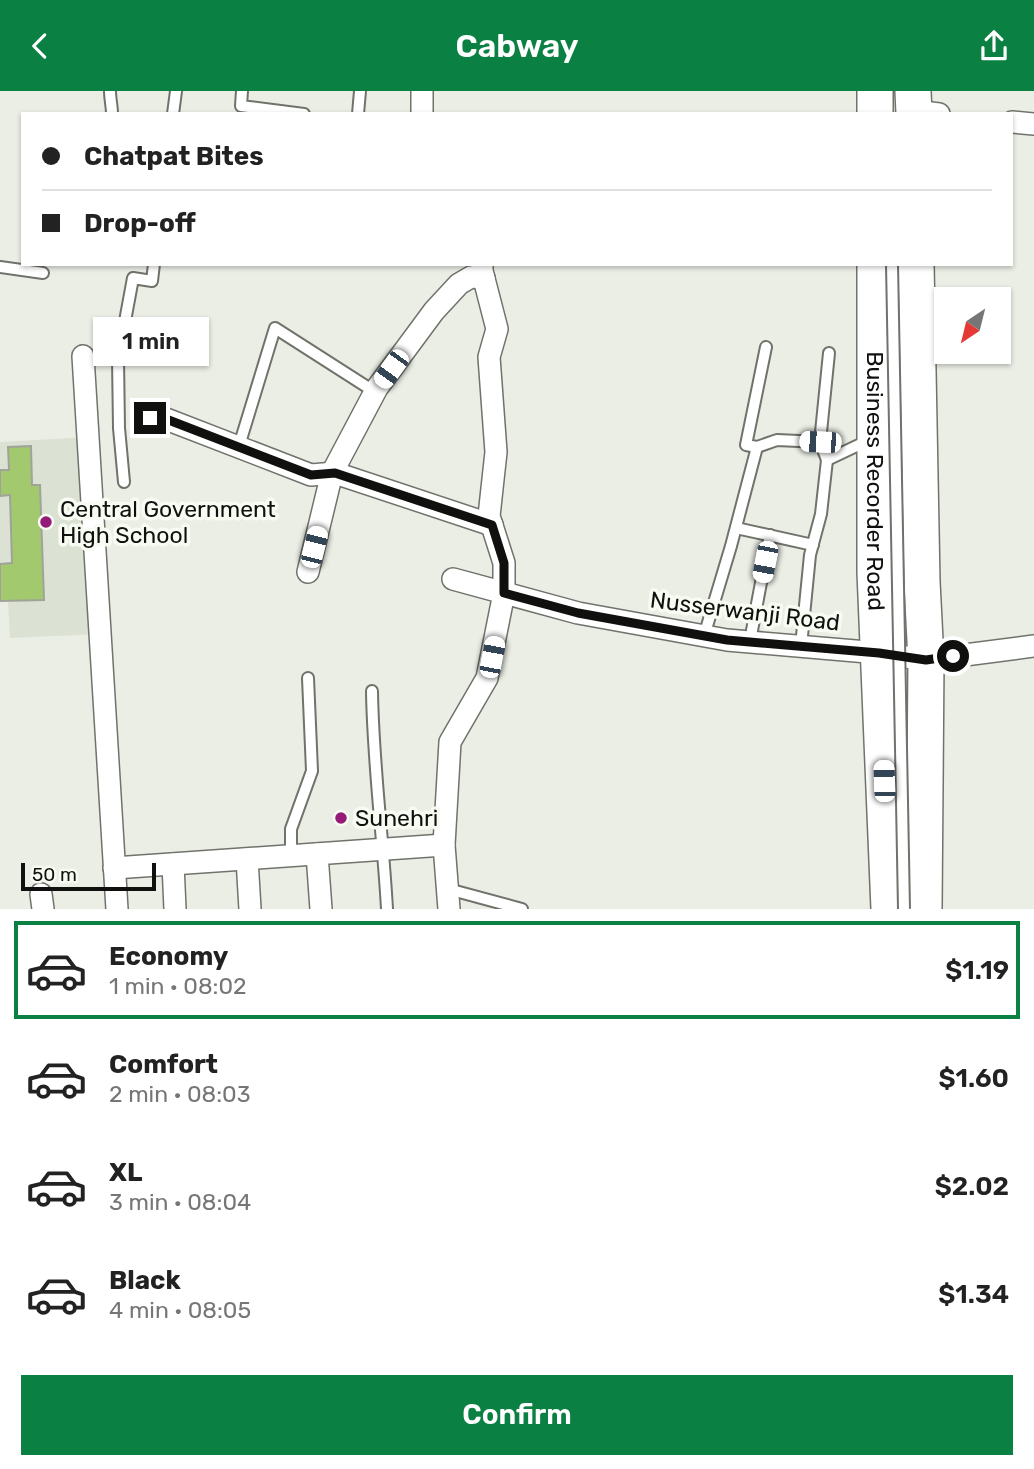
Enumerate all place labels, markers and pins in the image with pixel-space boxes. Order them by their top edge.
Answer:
place label: Central Government High School [60,495,276,549]
marker: Central Government High School [38,514,54,530]
place label: Sunehri [355,804,438,832]
marker: Sunehri [333,810,349,826]

